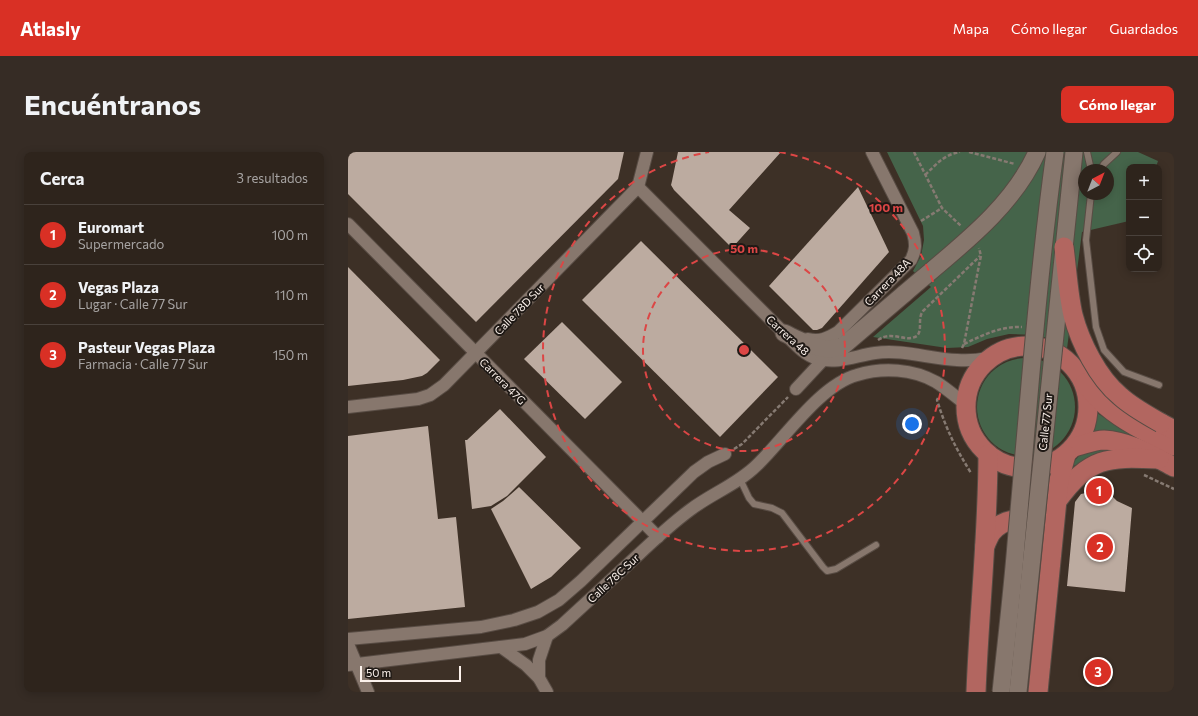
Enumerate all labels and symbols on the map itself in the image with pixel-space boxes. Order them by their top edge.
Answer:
north arrow [1078,164,1114,200]
text: 100 m [869,200,903,214]
text: 50 m [730,241,758,255]
street label: Carrera 48A [861,255,913,308]
street label: Calle 78D Sur [491,280,547,337]
street label: Carrera 48 [764,312,812,358]
centre of rings [737,343,751,357]
street label: Carrera 47G [477,355,529,407]
street label: Calle 77 Sur [1036,392,1055,451]
your location [902,414,922,434]
pin: 1 [1086,476,1112,506]
pin: 2 [1087,532,1113,562]
street label: Calle 78C Sur [584,550,642,605]
pin: 3 [1085,657,1111,687]
scale bar [360,664,461,683]

